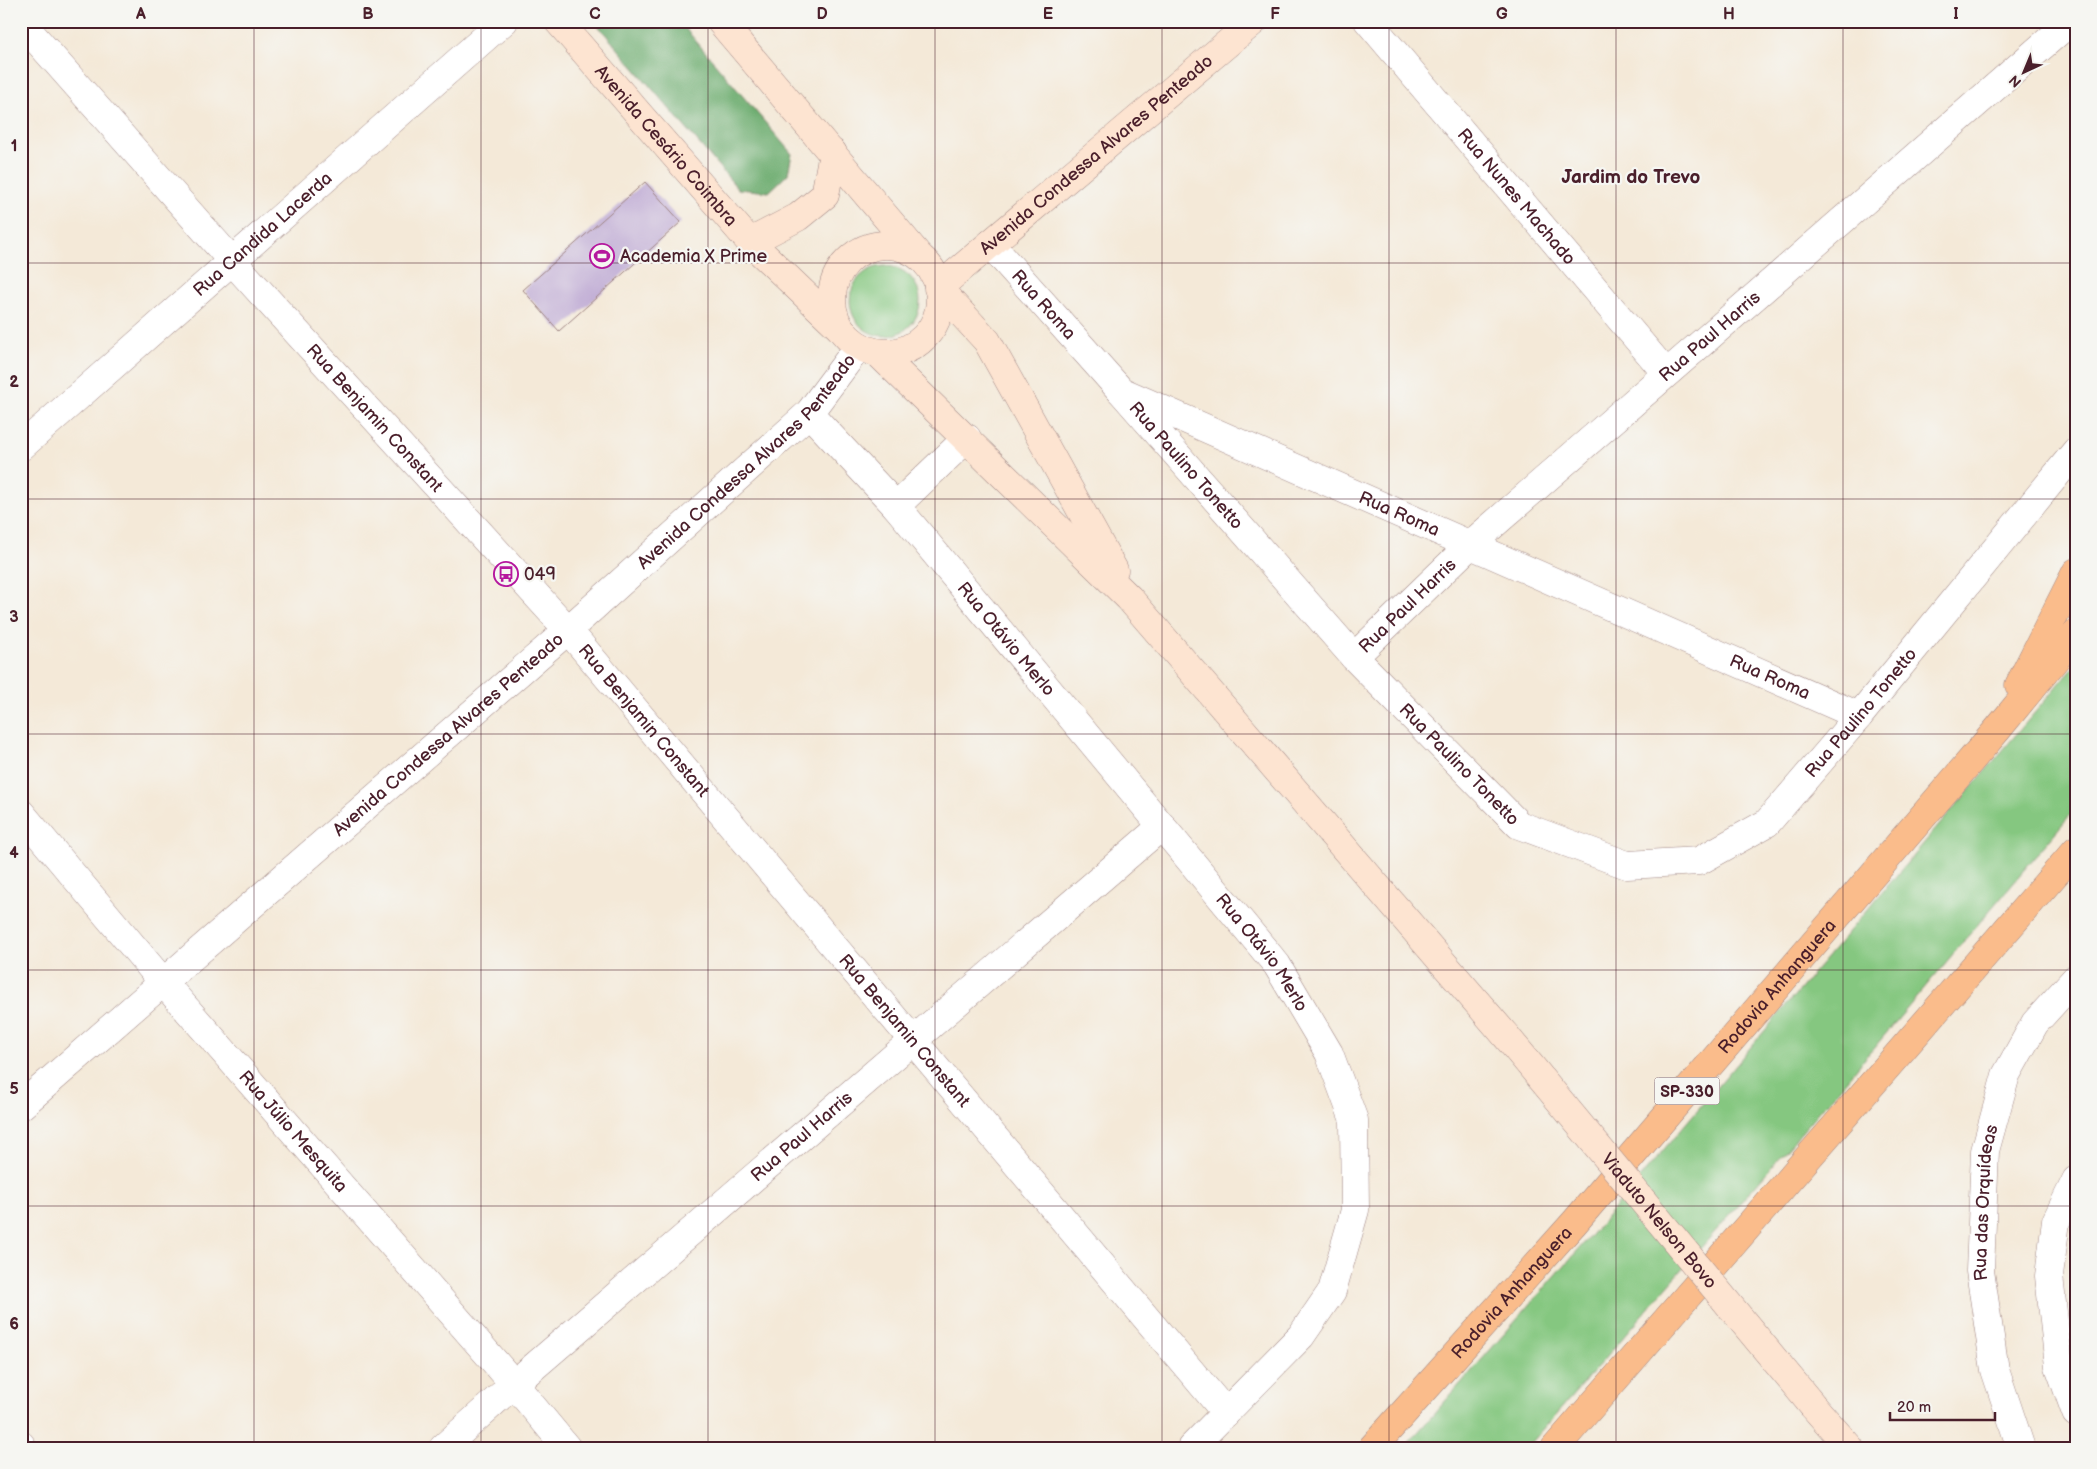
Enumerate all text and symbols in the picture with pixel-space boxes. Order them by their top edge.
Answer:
text: A [135,5,146,24]
text: B [362,5,374,24]
text: C [589,5,601,24]
text: D [816,5,828,24]
text: E [1043,5,1053,24]
text: F [1270,5,1280,24]
text: G [1496,5,1508,24]
text: H [1723,5,1735,24]
text: I [1953,5,1959,24]
north arrow [2000,48,2050,98]
street label: Avenida Condessa Alvares Penteado [976,50,1217,259]
street label: Avenida Cesário Coimbra [590,61,742,231]
text: N [2006,71,2025,91]
street label: Rua Nunes Machado [1453,124,1580,269]
text: 1 [11,137,17,156]
district label: Jardim do Trevo [1562,166,1701,189]
street label: Rua Candida Lacerda [189,168,337,301]
sports icon: Academia X Prime [589,243,615,269]
place label: Academia X Prime [620,246,767,267]
street label: Rua Roma [1007,266,1080,344]
street label: Rua Paul Harris [1655,287,1765,386]
street label: Rua Benjamin Constant [302,340,447,497]
street label: Avenida Condessa Alvares Penteado [633,350,860,574]
text: 2 [9,373,19,392]
street label: Rua Paulino Tonetto [1124,398,1247,534]
street label: Rua Roma [1355,487,1443,541]
street label: Rua Paul Harris [1355,554,1461,658]
bus stop icon: 049 [493,561,519,587]
place label: 049 [524,564,556,585]
street label: Rua Otávio Merlo [953,578,1059,700]
text: 3 [9,608,19,627]
street label: Avenida Condessa Alvares Penteado [329,629,568,841]
street label: Rua Benjamin Constant [574,640,714,802]
street label: Rua Paulino Tonetto [1801,644,1921,782]
street label: Rua Roma [1726,650,1813,704]
street label: Rua Paulino Tonetto [1395,699,1523,830]
text: 4 [9,844,19,863]
street label: Rua Otávio Merlo [1211,890,1312,1015]
street label: Rodovia Anhanguera [1714,915,1841,1058]
street label: Rua Benjamin Constant [834,950,975,1112]
street label: Rua Júlio Mesquita [234,1067,352,1197]
road number: SP-330 [1654,1078,1720,1104]
text: 5 [9,1080,19,1099]
street label: Rua Paul Harris [747,1087,857,1186]
street label: Rua das Orquídeas [1970,1122,2003,1282]
street label: Viaduto Nelson Bovo [1597,1149,1721,1293]
street label: Rodovia Anhanguera [1447,1222,1577,1363]
text: 6 [9,1315,19,1334]
scale bar [1890,1389,1994,1421]
text: 20 m [1897,1398,1931,1417]

